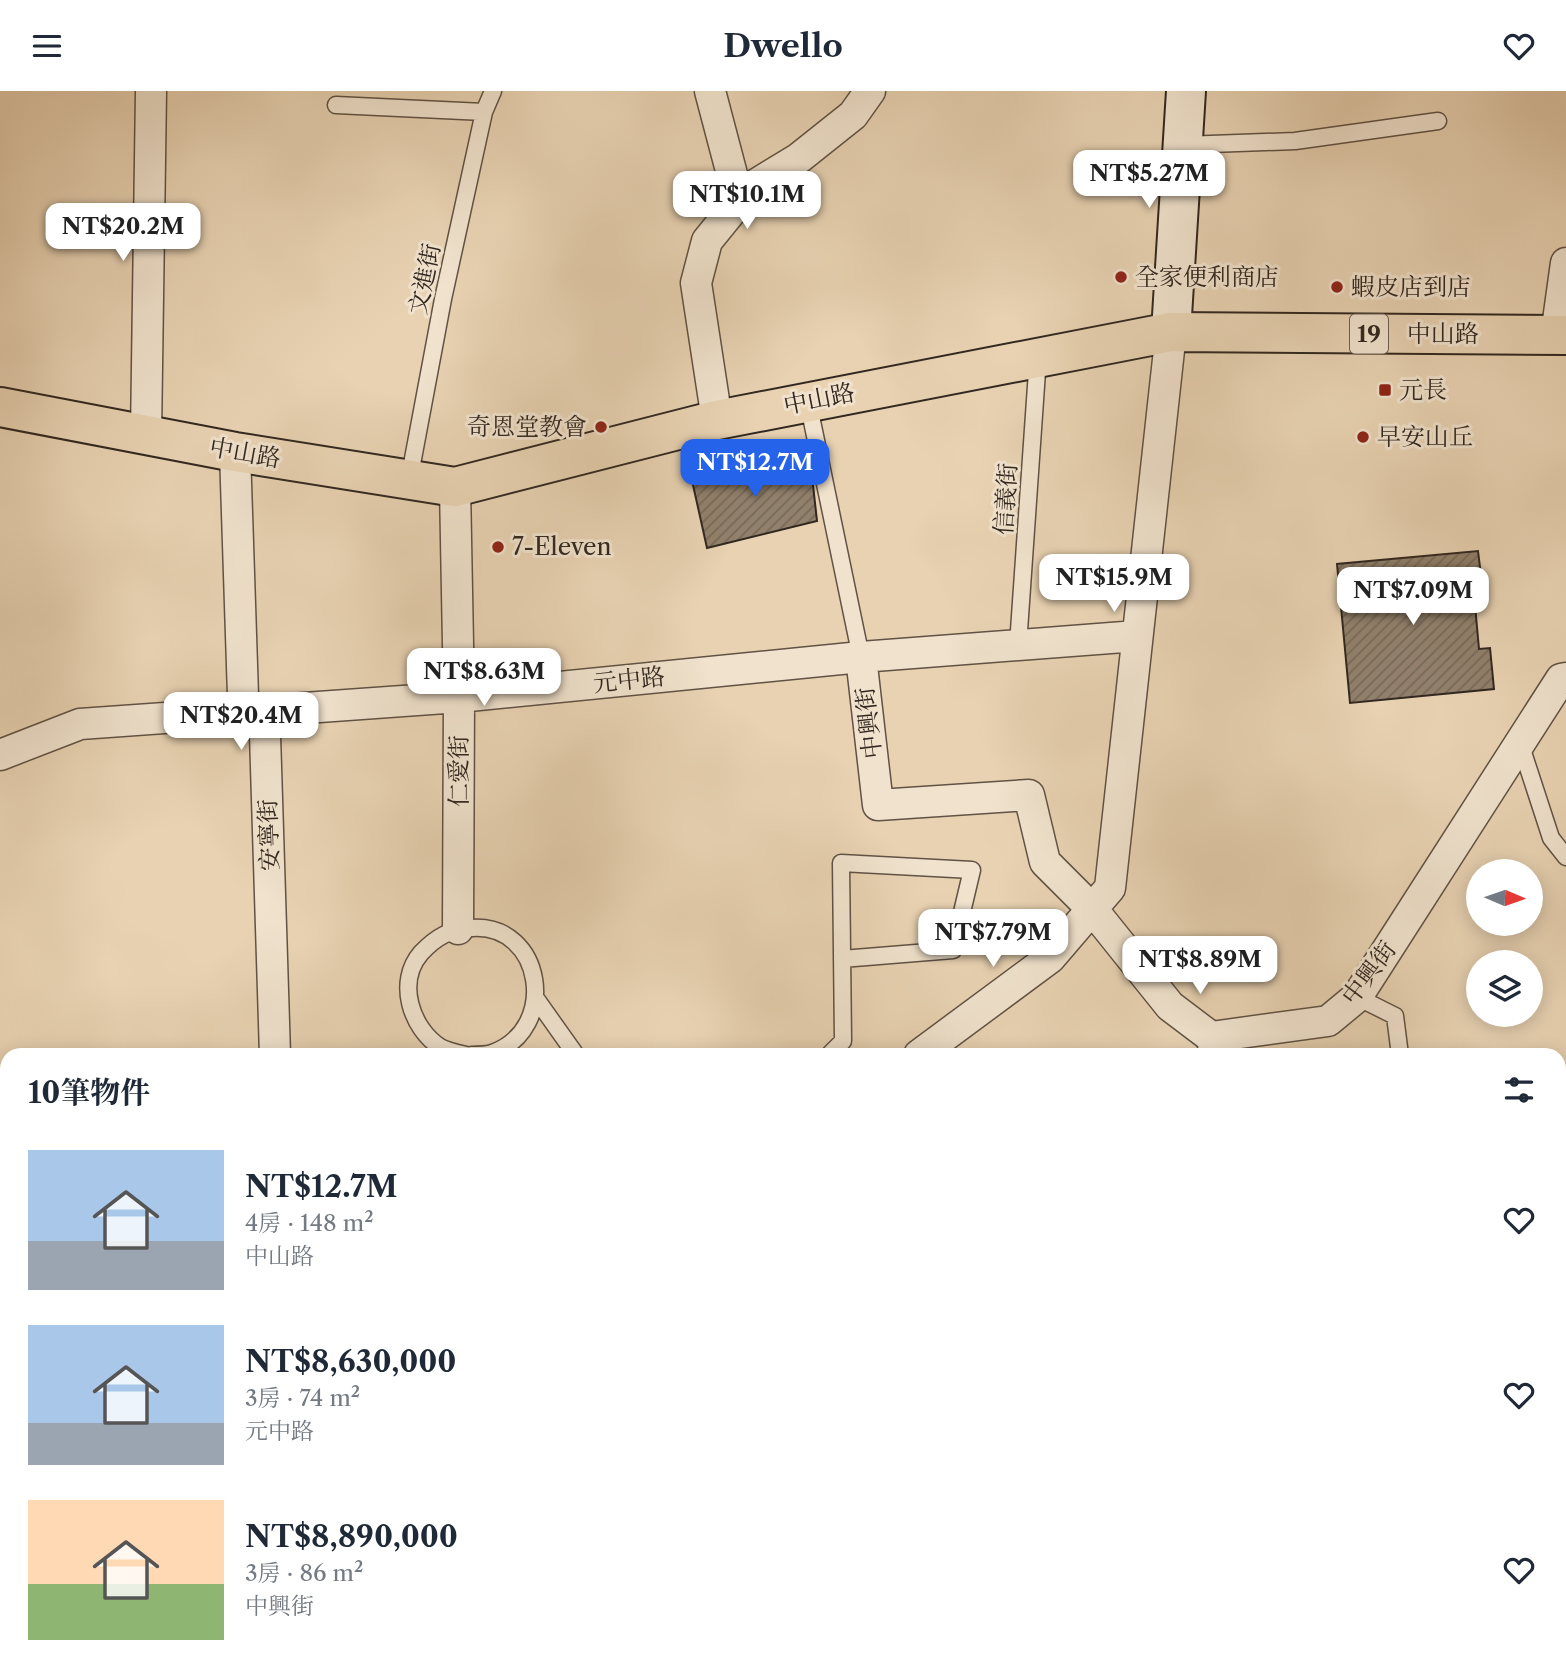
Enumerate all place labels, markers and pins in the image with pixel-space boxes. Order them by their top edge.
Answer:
pin: NT$5.27M [1077,151,1221,210]
pin: NT$10.1M [675,171,819,231]
pin: NT$20.2M [51,204,195,263]
place label: 全家便利商店 [1135,262,1279,291]
marker: 全家便利商店 [1113,269,1129,285]
place label: 蝦皮店到店 [1351,272,1471,301]
marker: 蝦皮店到店 [1329,279,1345,295]
place label: 元長 [1399,375,1447,404]
marker: 元長 [1377,382,1393,398]
place label: 奇恩堂教會 [467,412,587,441]
marker: 奇恩堂教會 [593,419,609,435]
place label: 早安山丘 [1377,422,1473,451]
marker: 早安山丘 [1355,429,1371,445]
pin: NT$12.7M [683,439,827,499]
place label: 7-Eleven [512,532,611,561]
marker: 7-Eleven [490,539,506,555]
pin: NT$15.9M [1042,554,1186,614]
pin: NT$7.09M [1341,567,1485,627]
pin: NT$8.63M [412,649,556,708]
pin: NT$20.4M [169,693,313,752]
pin: NT$7.79M [921,909,1065,969]
pin: NT$8.89M [1128,937,1272,996]

